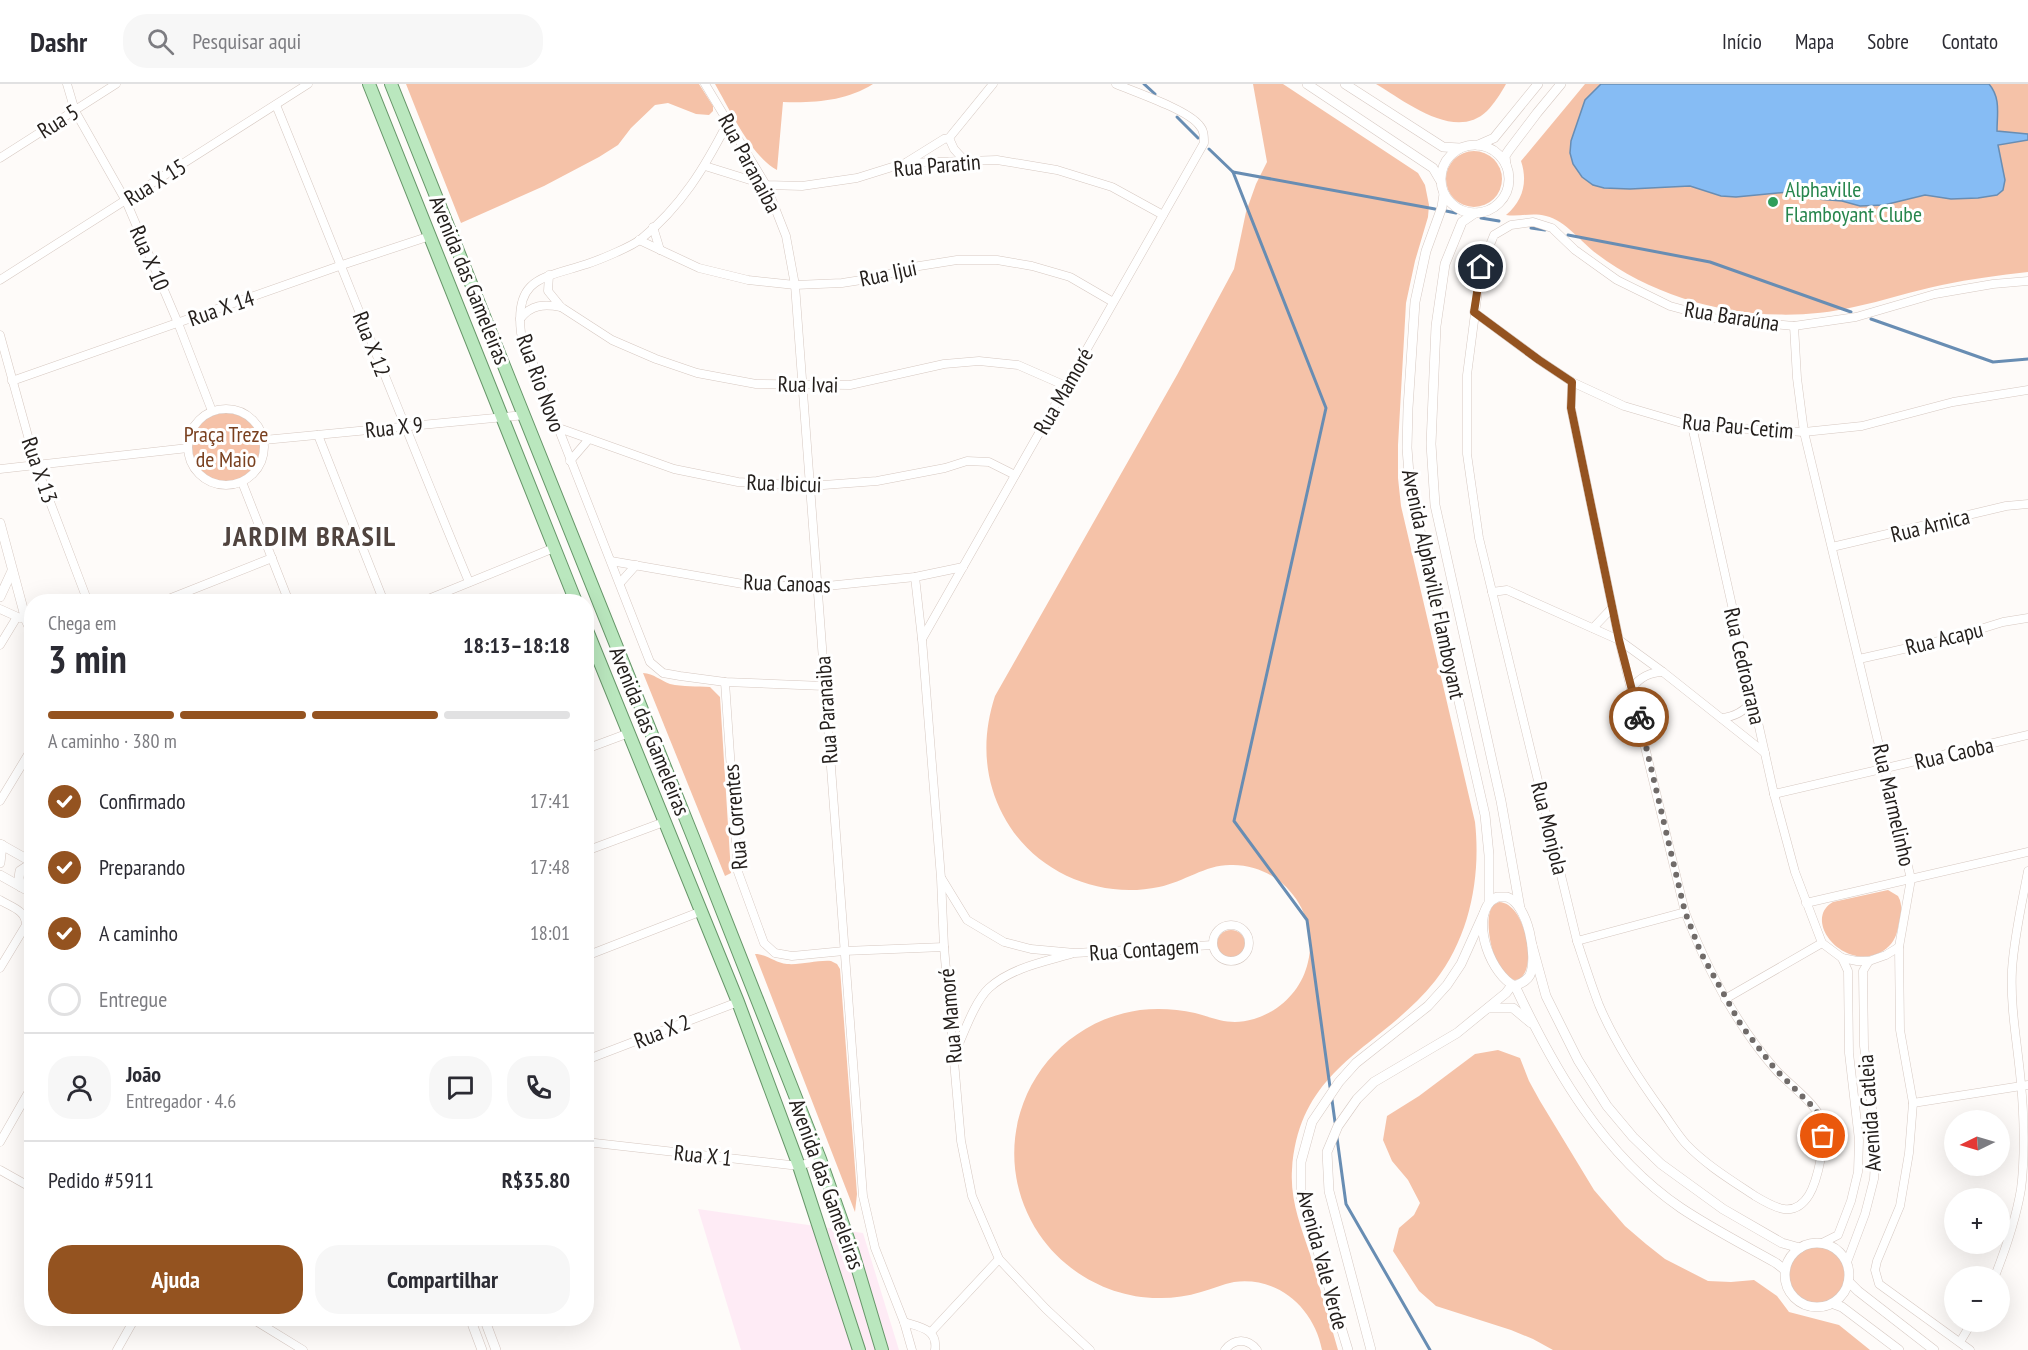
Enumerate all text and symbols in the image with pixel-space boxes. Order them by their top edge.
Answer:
search box [123,14,543,68]
text: Dashr [30,23,87,60]
icon: search [144,25,177,58]
text: Pesquisar aqui [192,27,301,55]
text: Início [1722,28,1762,55]
text: Mapa [1795,28,1834,55]
text: Sobre [1867,28,1909,55]
text: Contato [1942,28,1998,55]
street label: Rua 5 [32,98,84,144]
street label: Rua Paranaiba [712,109,788,217]
street label: Rua Paratin [892,147,982,183]
street label: Rua X 15 [119,152,191,212]
place label: Alphaville Flamboyant Clube [1785,175,1922,228]
street label: Avenida das Gameleiras [423,192,517,368]
marker: Alphaville Flamboyant Clube [1766,195,1780,209]
street label: Rua X 10 [124,221,176,295]
pin [1455,241,1506,292]
icon: home [1464,250,1497,283]
street label: Rua Ijui [857,253,919,293]
street label: Rua X 14 [184,284,258,332]
street label: Rua Baraúna [1683,295,1781,337]
street label: Rua X 12 [347,307,397,381]
street label: Rua Rio Novo [510,330,572,436]
street label: Rua Mamoré [1027,343,1099,439]
street label: Rua Ivai [777,369,839,399]
street label: Rua Pau-Cetim [1681,407,1795,445]
street label: Rua X 9 [364,410,424,444]
park label: Praça Treze de Maio [184,420,268,473]
street label: Rua X 13 [16,433,64,507]
street label: Avenida Alphaville Flamboyant [1396,467,1472,701]
street label: Rua Ibicui [746,468,822,498]
street label: Rua Arnica [1888,502,1972,548]
district label: JARDIM BRASIL [222,517,397,554]
street label: Rua Canoas [743,567,831,599]
street label: Rua Cedroarana [1718,605,1772,727]
text: Chega em [48,610,116,636]
street label: Rua Acapu [1902,615,1986,661]
text: 18:13–18:18 [463,631,570,659]
text: 3 min [48,633,127,684]
street label: Avenida das Gameleiras [603,643,697,819]
street label: Rua Paranaiba [808,655,844,765]
courier [1609,687,1669,747]
icon: bike [1623,701,1656,734]
text: A caminho · 380 m [48,728,177,754]
street label: Rua Caoba [1912,730,1996,776]
street label: Rua Marmelinho [1866,741,1922,869]
street label: Rua Correntes [716,763,754,871]
street label: Rua Monjola [1525,779,1575,877]
icon: check [48,785,81,818]
text: Confirmado [99,787,185,815]
text: 17:41 [530,788,570,814]
icon: check [48,851,81,884]
text: Preparando [99,853,185,881]
text: 17:48 [530,854,570,880]
icon: check [48,917,81,950]
text: A caminho [99,919,178,947]
text: 18:01 [530,920,570,946]
street label: Rua Contagem [1088,931,1200,967]
street label: Rua Mamoré [932,967,968,1065]
text: Entregue [99,985,167,1013]
street label: Rua X 2 [630,1008,694,1054]
street label: Avenida Catleia [1851,1054,1887,1172]
button: person [48,1056,111,1119]
button: chat [429,1056,492,1119]
button: phone [507,1056,570,1119]
text: João [126,1060,161,1088]
text: Entregador · 4.6 [126,1088,236,1114]
street label: Avenida das Gameleiras [783,1095,871,1273]
pin [1797,1110,1848,1161]
north arrow [1944,1110,2010,1176]
map controls [1944,1110,2010,1332]
icon: bag [1806,1119,1839,1152]
street label: Rua X 1 [673,1138,733,1172]
text: Pedido #5911 [48,1166,154,1194]
text: R$35.80 [502,1166,570,1194]
street label: Avenida Vale Verde [1291,1187,1355,1333]
button: + [1944,1188,2010,1254]
button: Ajuda [48,1245,303,1314]
button: Compartilhar [315,1245,570,1314]
button: − [1944,1266,2010,1332]

